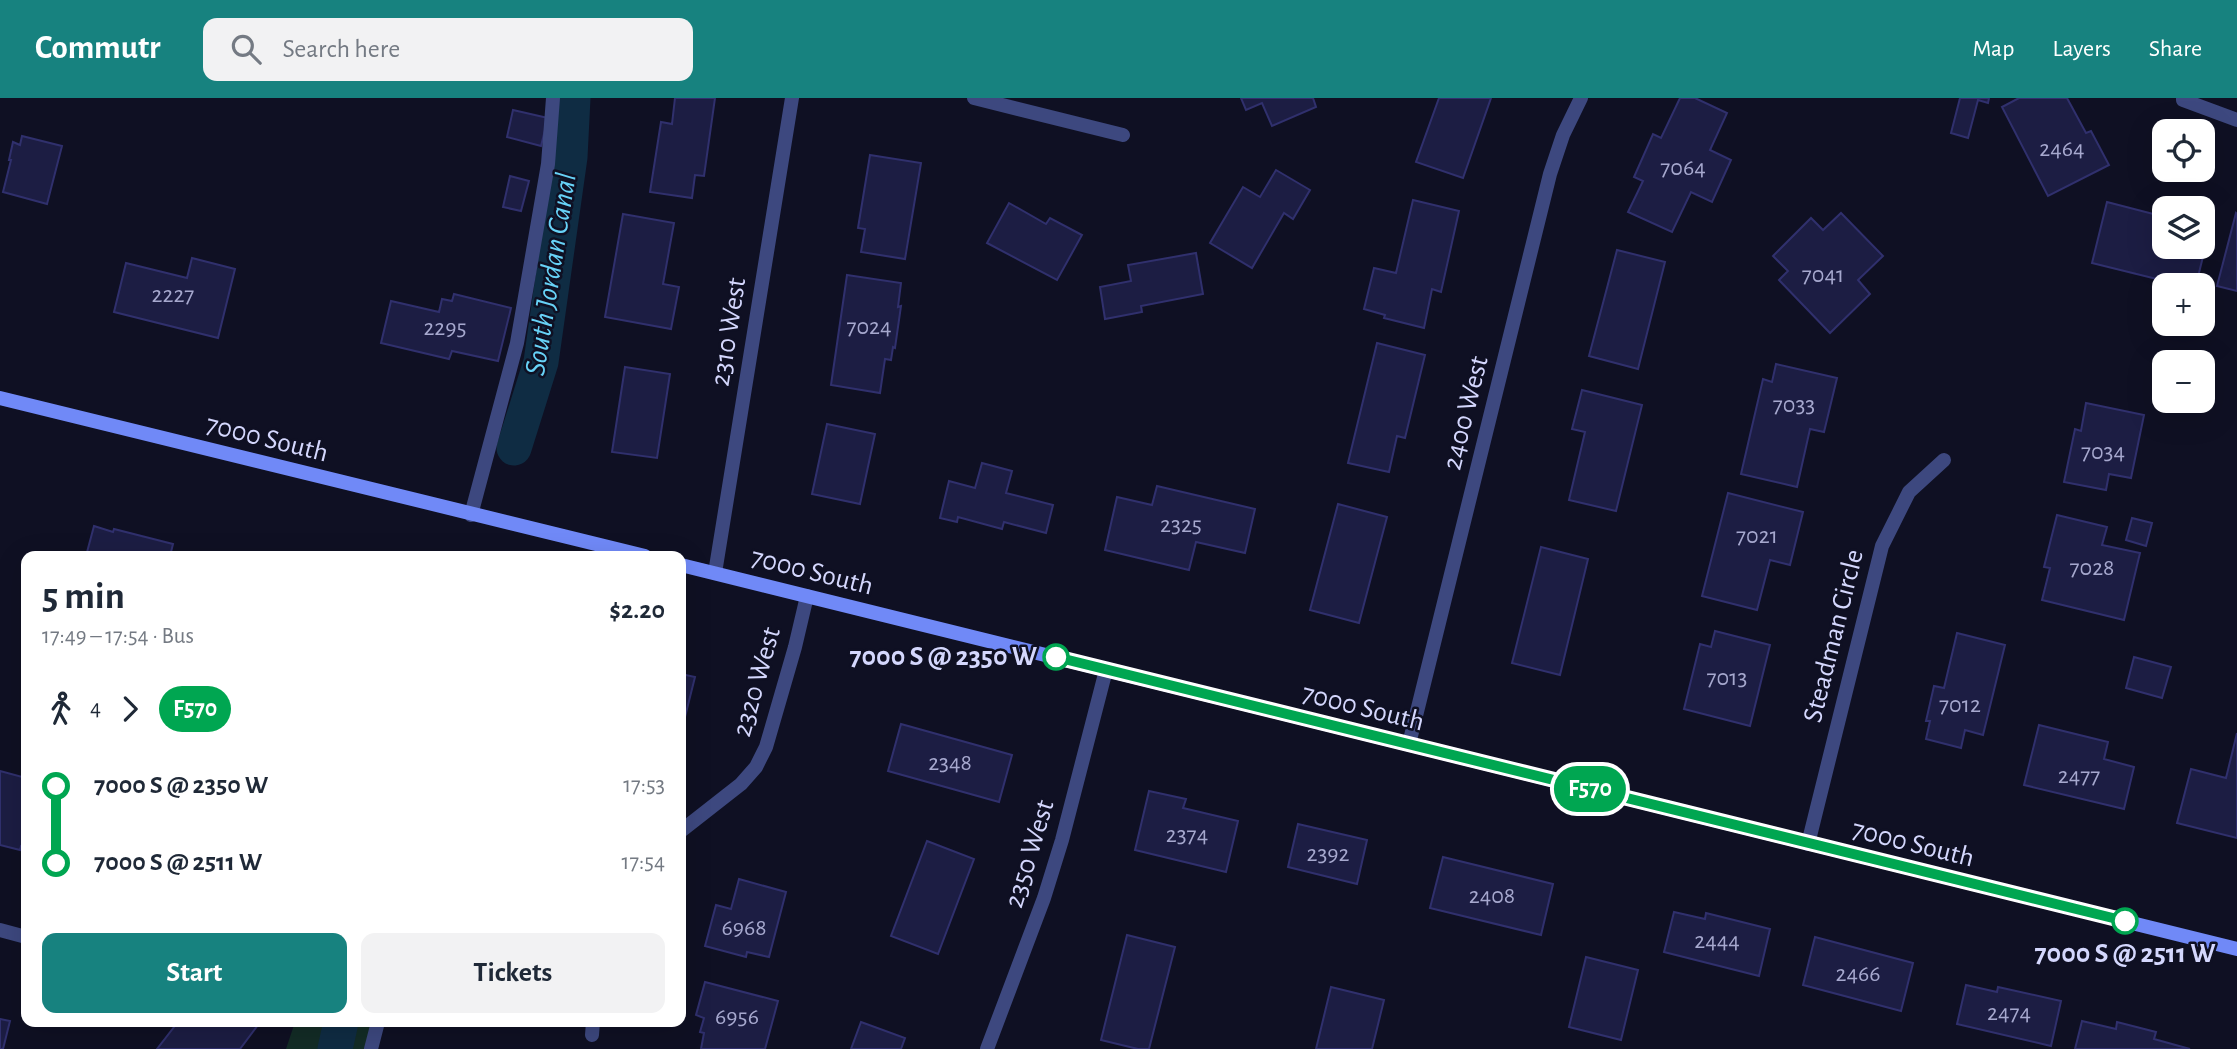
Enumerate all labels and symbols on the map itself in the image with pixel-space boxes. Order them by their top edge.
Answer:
house number: 2464 [2039,137,2085,161]
house number: 7064 [1660,156,1706,180]
water label: South Jordan Canal [520,170,582,378]
house number: 7041 [1802,263,1844,287]
street label: 2310 West [707,276,751,388]
house number: 2227 [152,283,194,307]
house number: 7024 [846,315,892,339]
house number: 2295 [423,316,467,340]
street label: 2400 West [1438,353,1494,473]
house number: 7033 [1773,393,1815,417]
street label: 7000 South [203,410,331,468]
house number: 7034 [2081,440,2125,464]
house number: 2325 [1160,513,1202,537]
house number: 7021 [1736,524,1778,548]
street label: 7000 South [748,543,876,601]
street label: Steadman Circle [1799,547,1869,725]
house number: 7028 [2070,556,2114,580]
street label: 2320 West [728,624,786,740]
place label: 7000 S @ 2350 W [849,643,1038,671]
marker: 7000 S @ 2350 W [1043,644,1069,670]
house number: 7013 [1707,666,1747,690]
street label: 7000 South [1299,679,1427,737]
house number: 7012 [1939,693,1981,717]
house number: 2348 [928,751,972,775]
house number: 2477 [2058,764,2100,788]
line badge: F570 [1541,766,1639,812]
street label: 2350 West [1000,797,1060,911]
street label: 7000 South [1849,815,1977,873]
house number: 2374 [1166,823,1208,847]
house number: 2392 [1306,842,1350,866]
house number: 2408 [1469,884,1515,908]
marker: 7000 S @ 2511 W [2112,908,2138,934]
house number: 6968 [721,916,767,940]
house number: 2444 [1694,929,1740,953]
place label: 7000 S @ 2511 W [2034,940,2216,968]
house number: 2466 [1835,962,1881,986]
house number: 2474 [1987,1001,2031,1025]
house number: 6956 [715,1005,759,1029]

